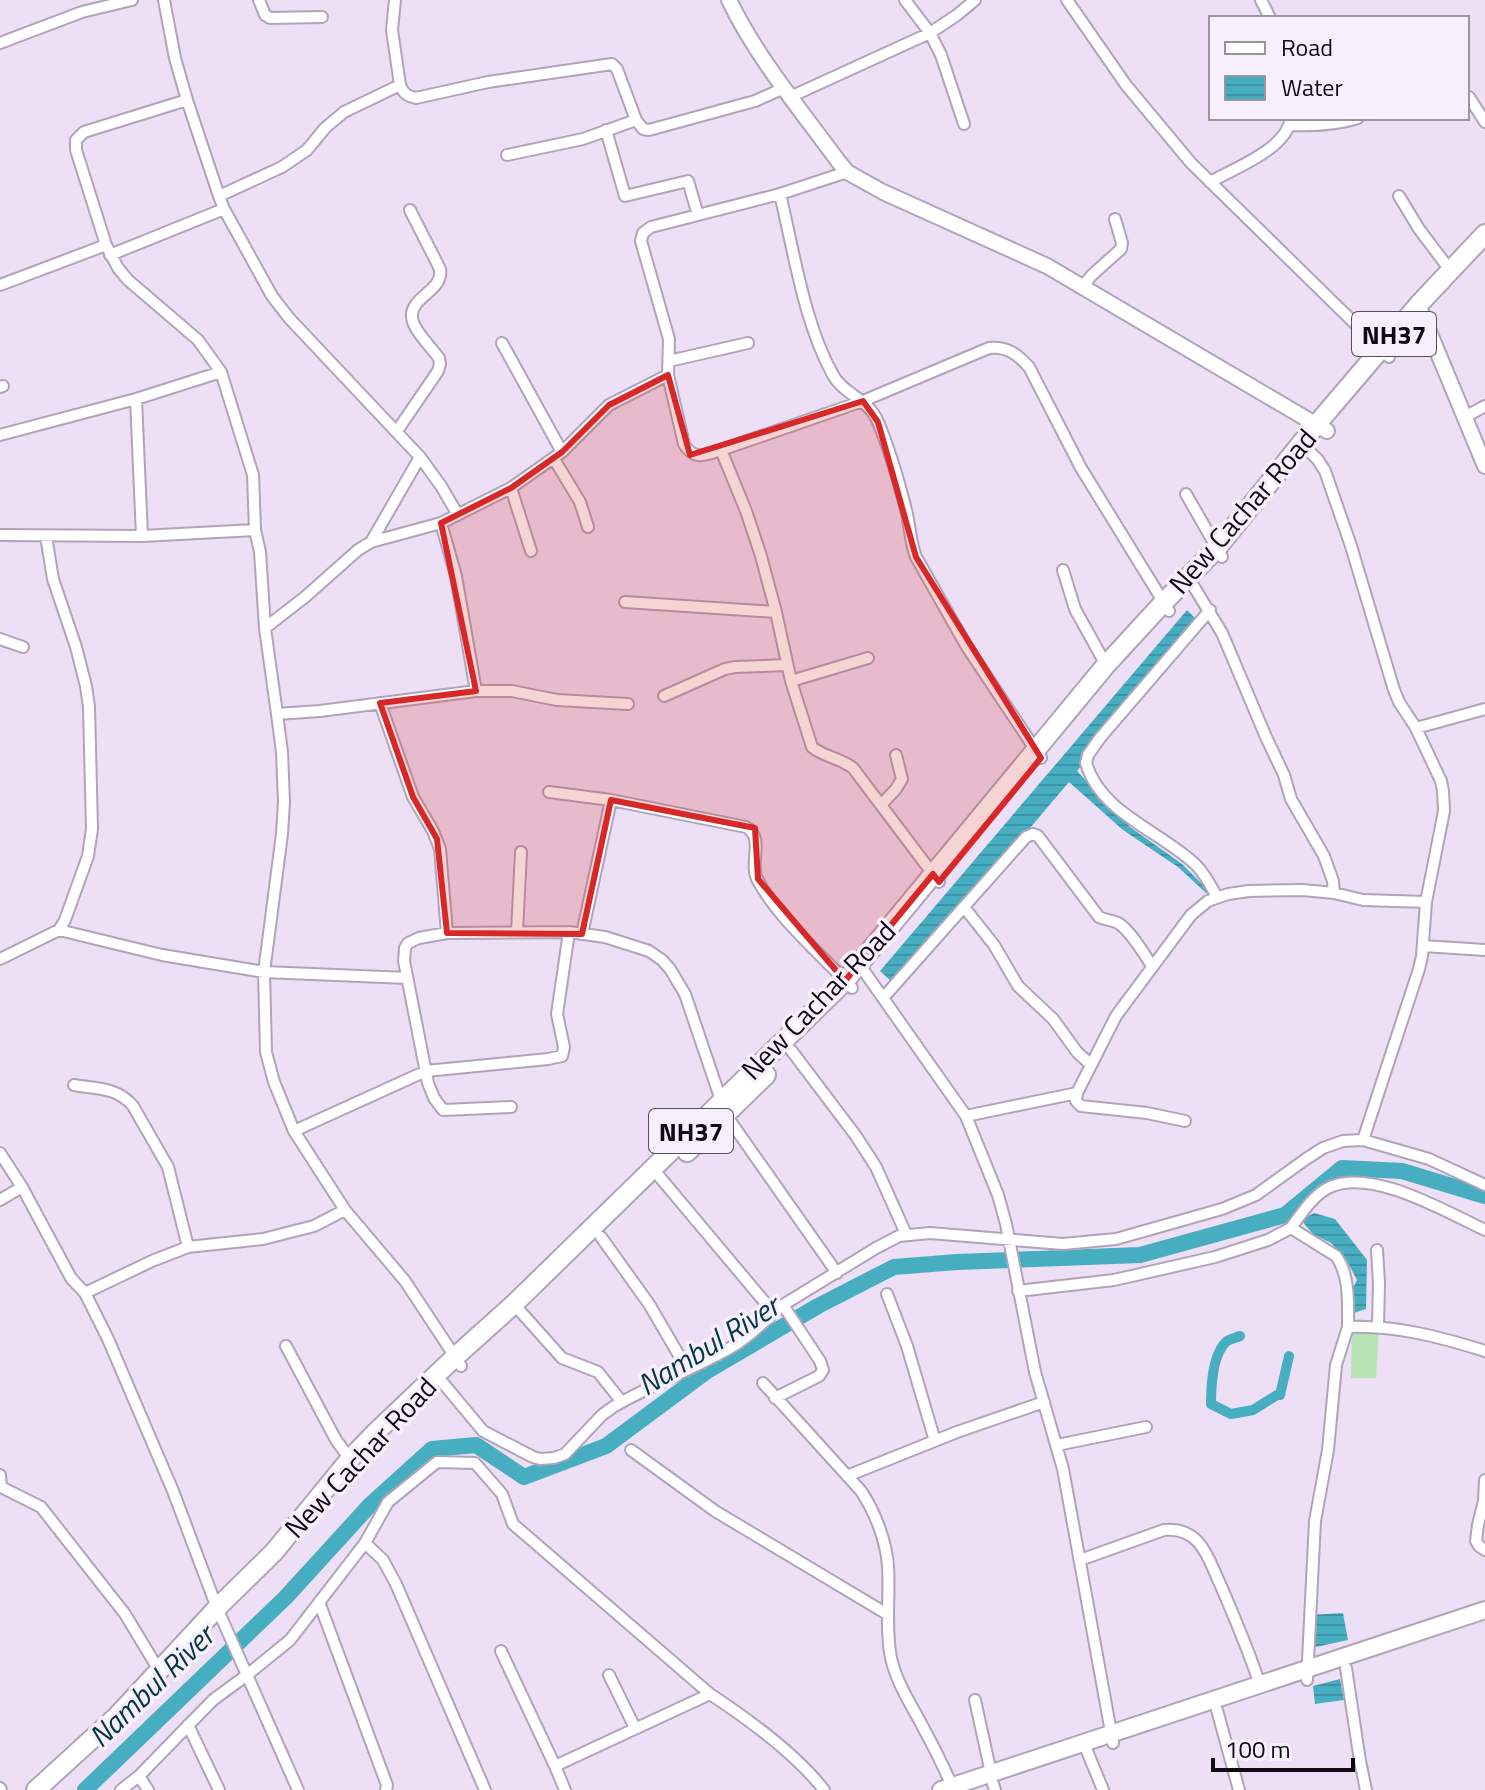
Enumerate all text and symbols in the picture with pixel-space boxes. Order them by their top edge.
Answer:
legend [1209,16,1469,120]
text: Road [1281,29,1333,65]
text: Water [1281,69,1343,105]
road number: NH37 [1352,312,1436,356]
street label: New Cachar Road [1158,419,1326,603]
street label: New Cachar Road [731,911,905,1089]
road number: NH37 [649,1109,733,1153]
water label: Nambul River [628,1281,791,1407]
street label: New Cachar Road [274,1367,446,1547]
water label: Nambul River [78,1612,227,1758]
scale bar [1213,1722,1353,1772]
text: 100 m [1225,1731,1291,1767]

